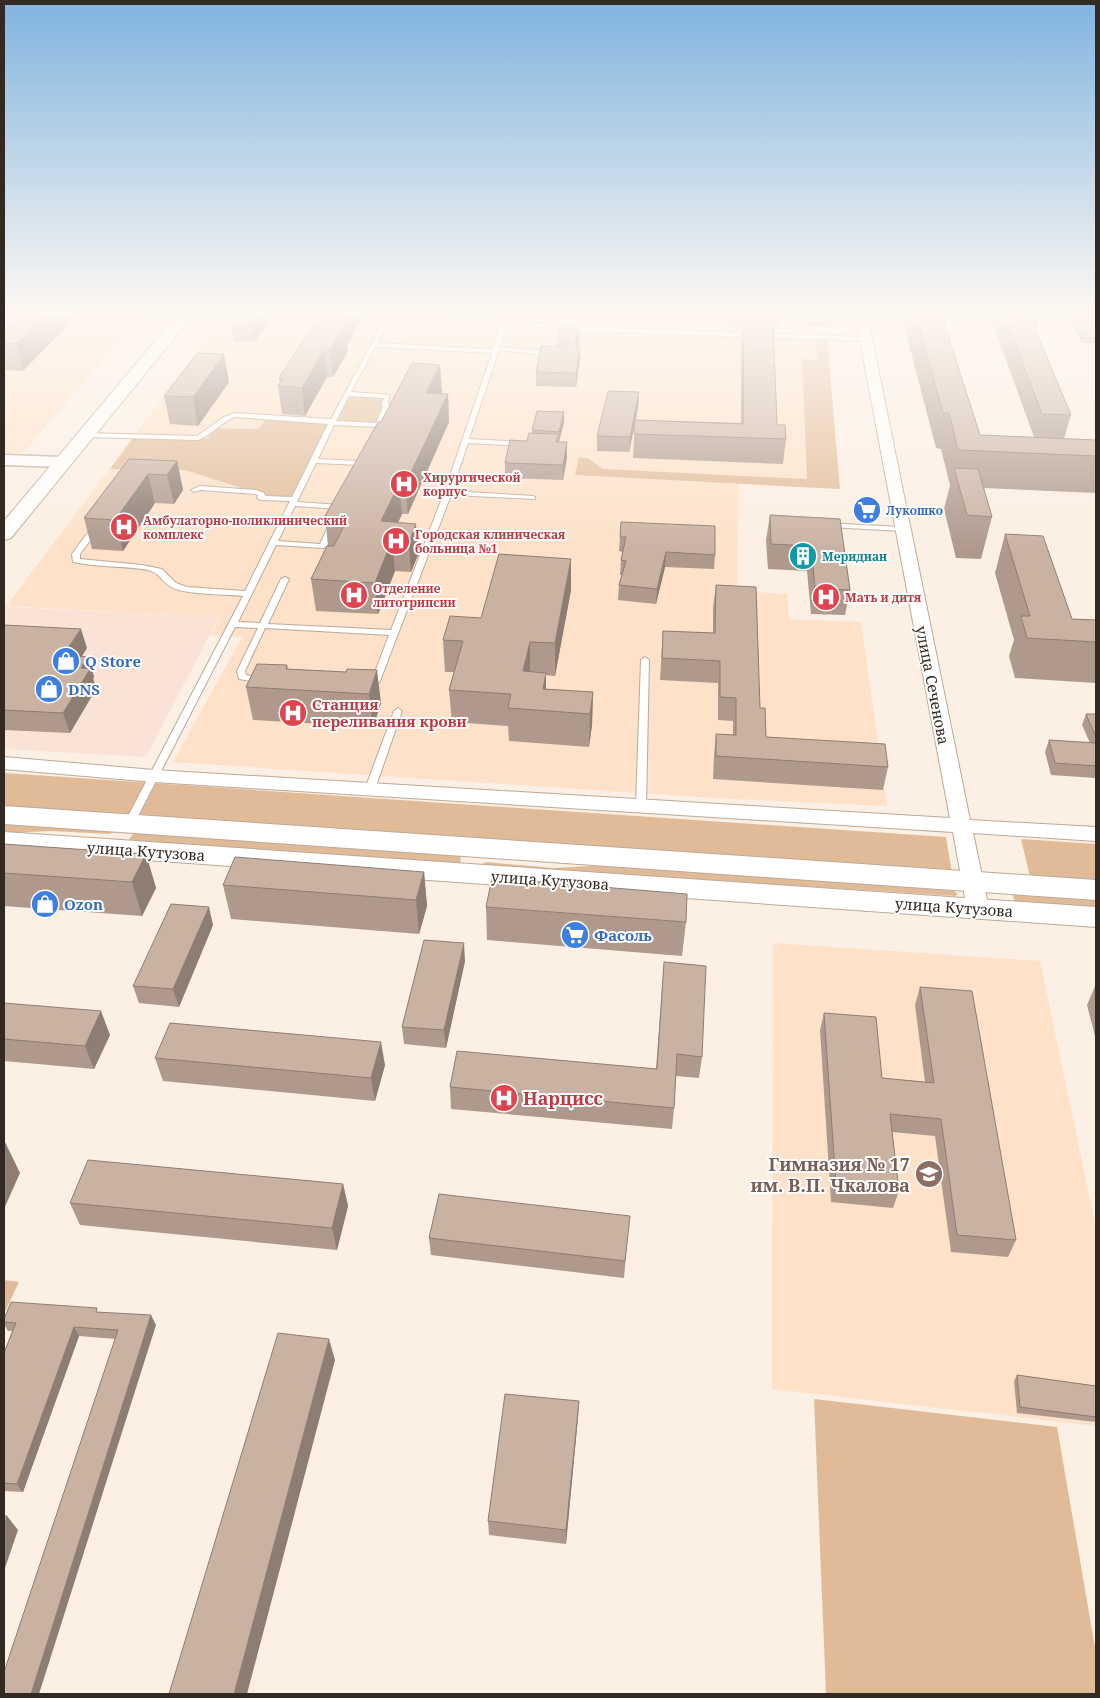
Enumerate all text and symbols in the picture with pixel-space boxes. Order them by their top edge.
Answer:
hospital icon: Хирургической корпус [389,469,419,499]
place label: Хирургической корпус [423,469,521,500]
supermarket icon: Лукошко [852,495,882,525]
place label: Лукошко [886,502,943,519]
hospital icon: Амбулаторно-поликлинический комплекс [109,512,139,542]
place label: Амбулаторно-поликлинический комплекс [143,512,347,543]
hospital icon: Городская клиническая больница №1 [381,526,411,556]
place label: Городская клиническая больница №1 [415,526,566,557]
building icon: Меридиан [788,541,818,571]
place label: Меридиан [822,548,887,565]
hospital icon: Отделение литотрипсии [339,580,369,610]
place label: Отделение литотрипсии [373,580,456,611]
hospital icon: Мать и дитя [811,582,841,612]
place label: Мать и дитя [845,589,922,606]
street label: улица Сеченова [912,624,954,746]
shop icon: Q Store [51,646,81,676]
place label: Q Store [85,651,141,671]
shop icon: DNS [34,674,64,704]
place label: DNS [68,679,100,699]
place label: Станция переливания крови [312,694,467,731]
hospital icon: Станция переливания крови [278,698,308,728]
street label: улица Кутузова [86,837,206,865]
street label: улица Кутузова [490,866,610,894]
shop icon: Ozon [30,889,60,919]
street label: улица Кутузова [894,893,1014,921]
place label: Ozon [64,894,103,914]
supermarket icon: Фасоль [560,920,590,950]
place label: Фасоль [594,925,652,945]
hospital icon: Нарцисс [489,1083,519,1113]
place label: Нарцисс [523,1086,603,1110]
place label: Гимназия № 17 им. В.П. Чкалова [751,1152,910,1197]
school or university icon: Гимназия № 17 им. В.П. Чкалова [914,1159,944,1189]

